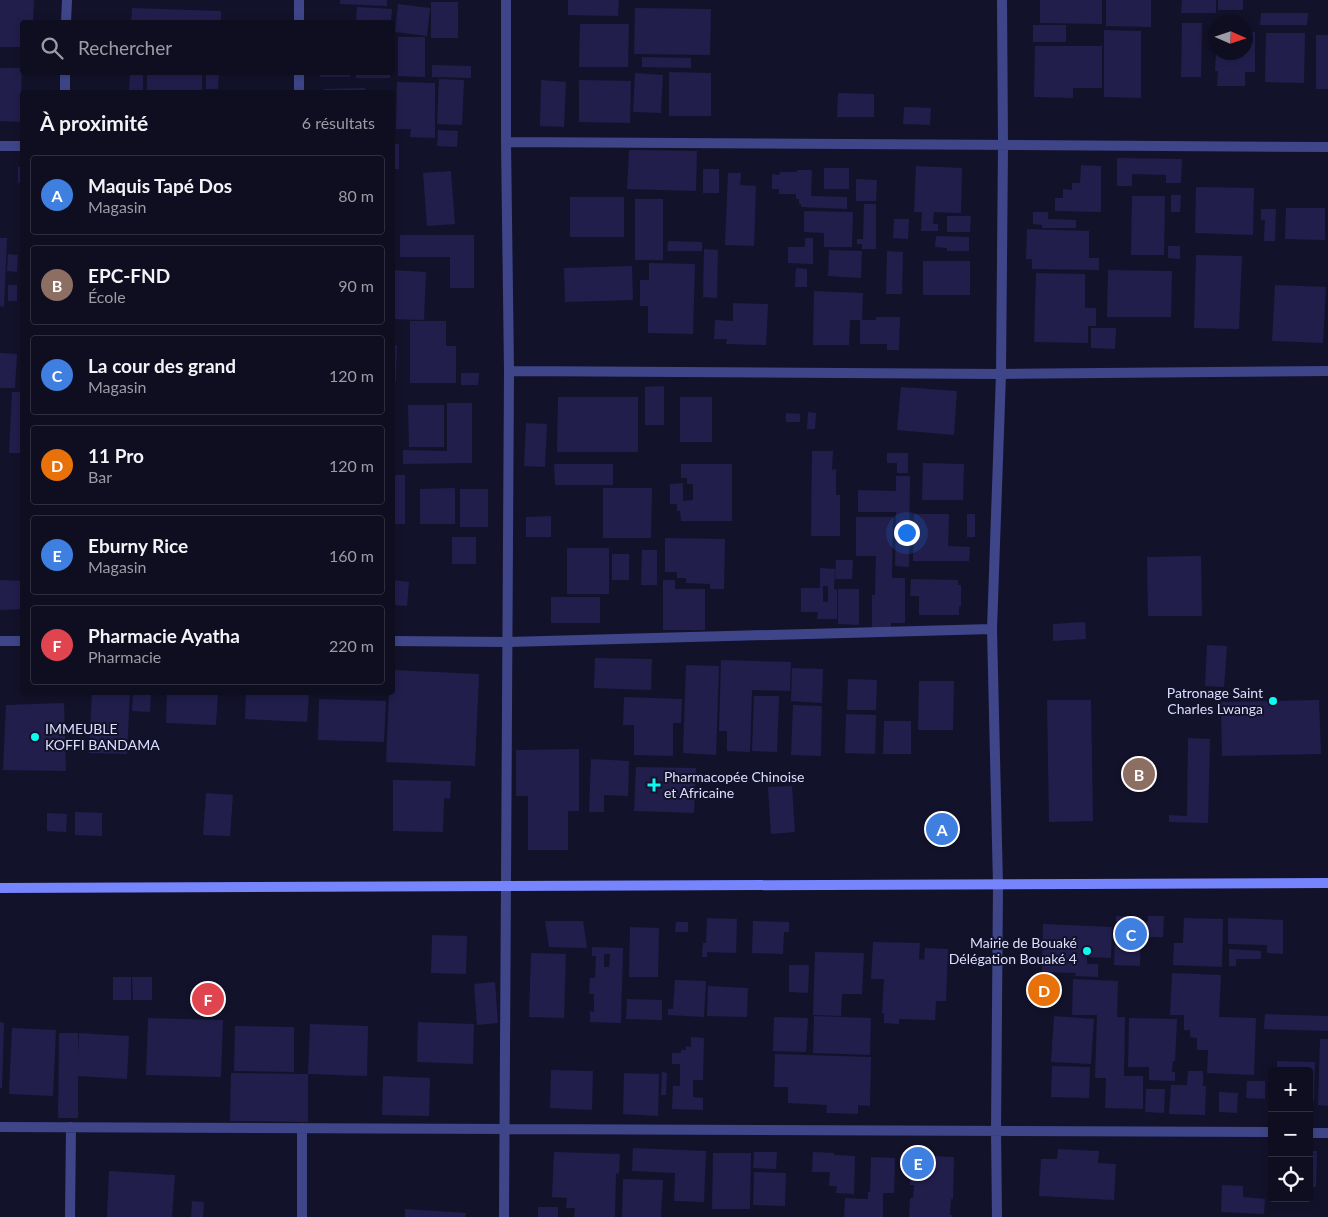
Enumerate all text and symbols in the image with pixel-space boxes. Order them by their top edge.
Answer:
north arrow [1208,15,1253,60]
search box [20,20,395,75]
icon: search [38,34,66,62]
text: Rechercher [78,36,172,59]
text: À proximité [40,110,148,135]
text: 6 résultats [302,113,375,132]
text: Maquis Tapé Dos [88,174,232,197]
text: A [51,186,63,205]
text: 80 m [338,186,374,205]
text: Magasin [88,197,147,216]
text: EPC-FND [88,264,170,287]
text: B [52,276,62,295]
text: 90 m [338,276,374,295]
text: École [88,287,126,306]
text: La cour des grand [88,354,236,377]
text: C [52,366,62,385]
text: 120 m [329,366,374,385]
text: Magasin [88,377,147,396]
text: 11 Pro [88,444,144,467]
text: D [51,456,63,475]
text: 120 m [329,456,374,475]
text: Bar [88,467,112,486]
your location [894,520,920,546]
text: Eburny Rice [88,534,188,557]
text: E [52,546,62,565]
text: 160 m [329,546,374,565]
text: Magasin [88,557,147,576]
text: Pharmacie Ayatha [88,624,240,647]
text: F [52,636,62,655]
text: 220 m [329,636,374,655]
text: Pharmacie [88,647,161,666]
place label: Patronage Saint Charles Lwanga [1167,684,1263,717]
marker: Patronage Saint Charles Lwanga [1267,695,1279,707]
place label: IMMEUBLE KOFFI BANDAMA [45,720,160,753]
marker: IMMEUBLE KOFFI BANDAMA [29,731,41,743]
pin: B [1123,755,1155,793]
place label: Pharmacopée Chinoise et Africaine [664,768,805,801]
marker: Pharmacopée Chinoise et Africaine [648,779,660,791]
pin: A [926,810,958,848]
pin: C [1115,915,1147,953]
place label: Mairie de Bouaké Délégation Bouaké 4 [949,934,1077,967]
marker: Mairie de Bouaké Délégation Bouaké 4 [1081,945,1093,957]
pin: D [1028,971,1060,1009]
pin: F [192,980,224,1018]
map controls [1268,1067,1313,1202]
button: + [1268,1067,1313,1112]
button: − [1268,1112,1313,1157]
pin: E [902,1144,934,1182]
button: locate [1268,1157,1313,1202]

